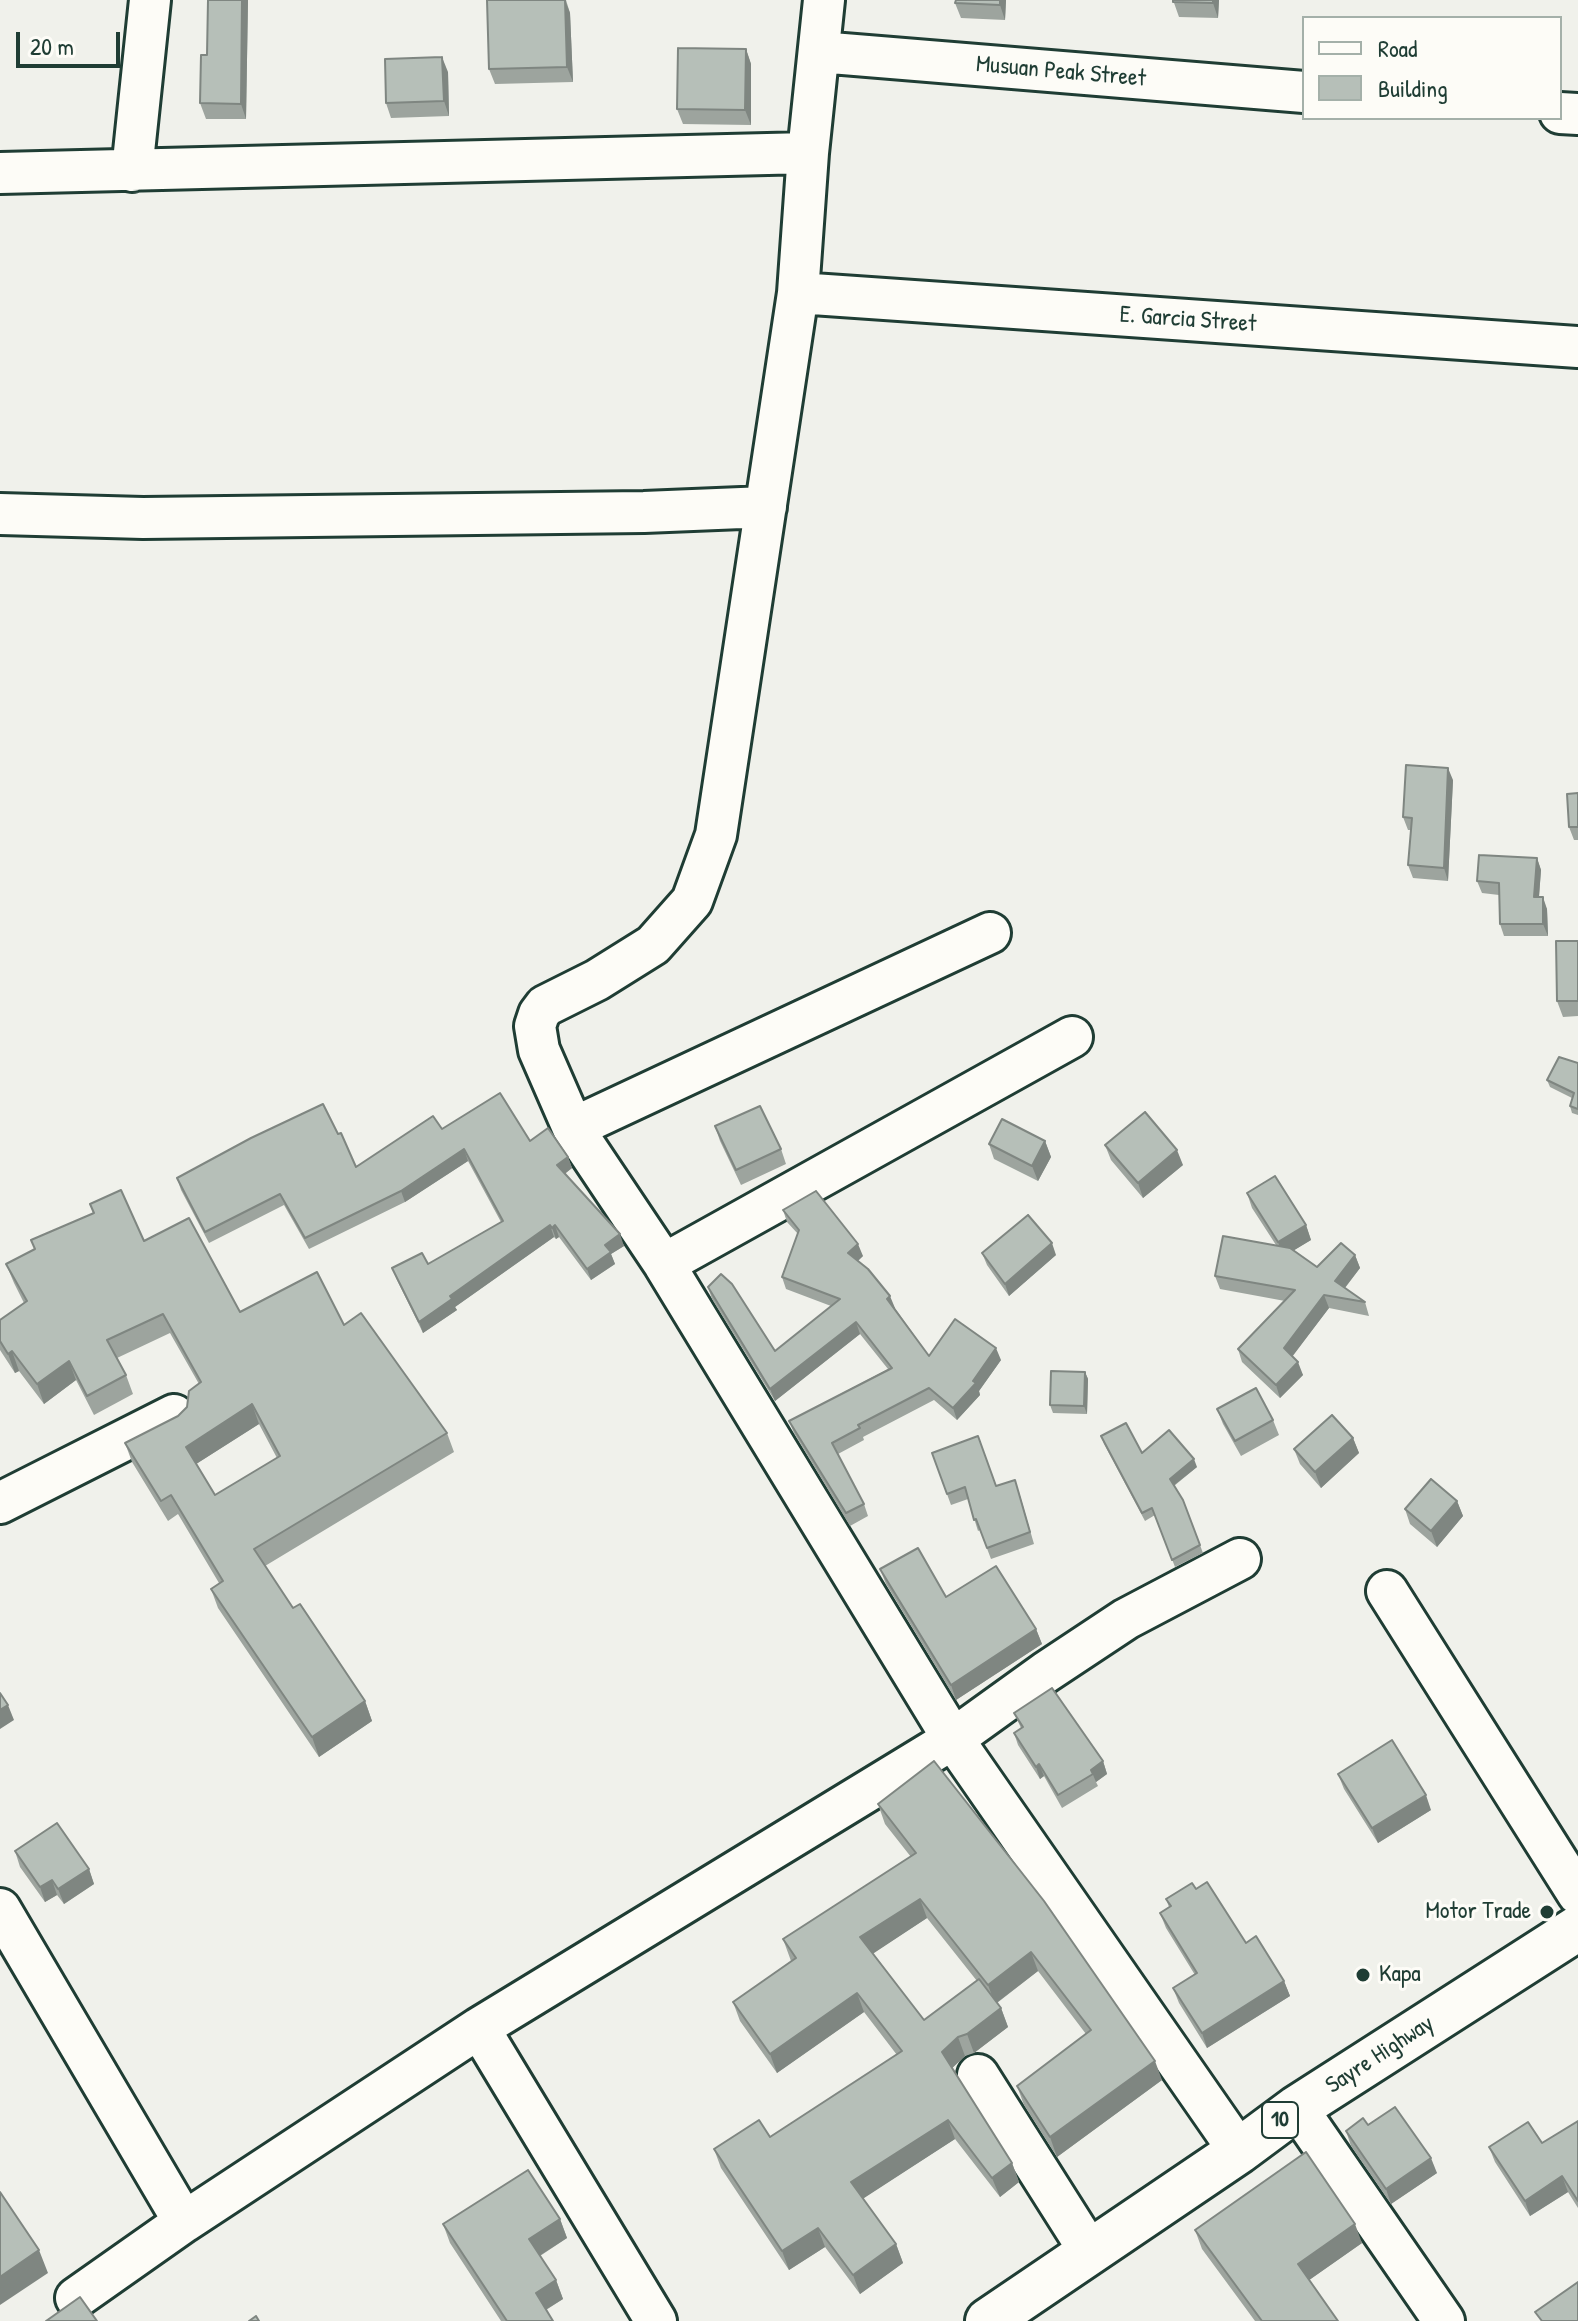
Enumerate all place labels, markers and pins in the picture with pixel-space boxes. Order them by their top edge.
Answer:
place label: Motor Trade [1426,1898,1531,1926]
marker: Motor Trade [1538,1903,1556,1921]
place label: Kapa [1379,1961,1421,1989]
marker: Kapa [1354,1966,1372,1984]

